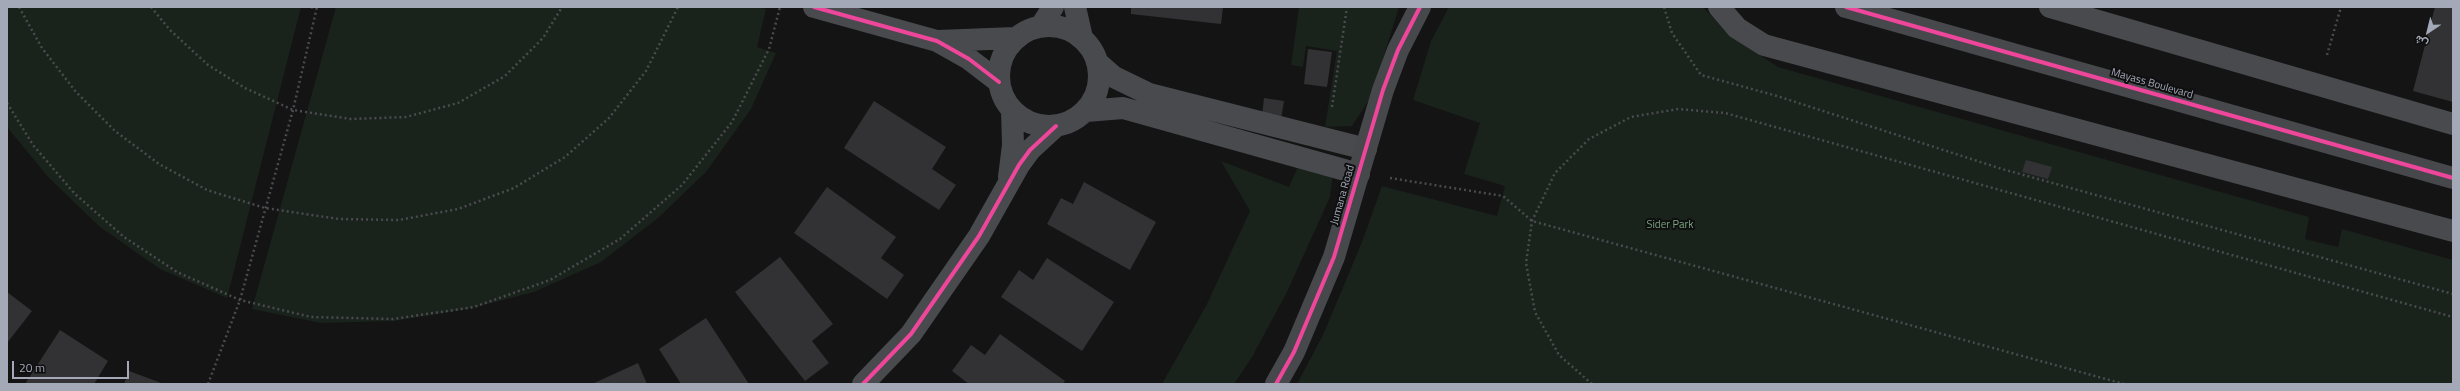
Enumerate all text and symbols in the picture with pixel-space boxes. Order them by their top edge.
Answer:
north arrow [2408,12,2448,52]
text: ش [2411,31,2431,52]
street label: Mayass Boulevard [2109,66,2195,102]
street label: Jumana Road [1328,164,1358,226]
park label: Sider Park [1646,218,1694,232]
scale bar [14,353,131,379]
text: 20 m [19,358,45,377]

